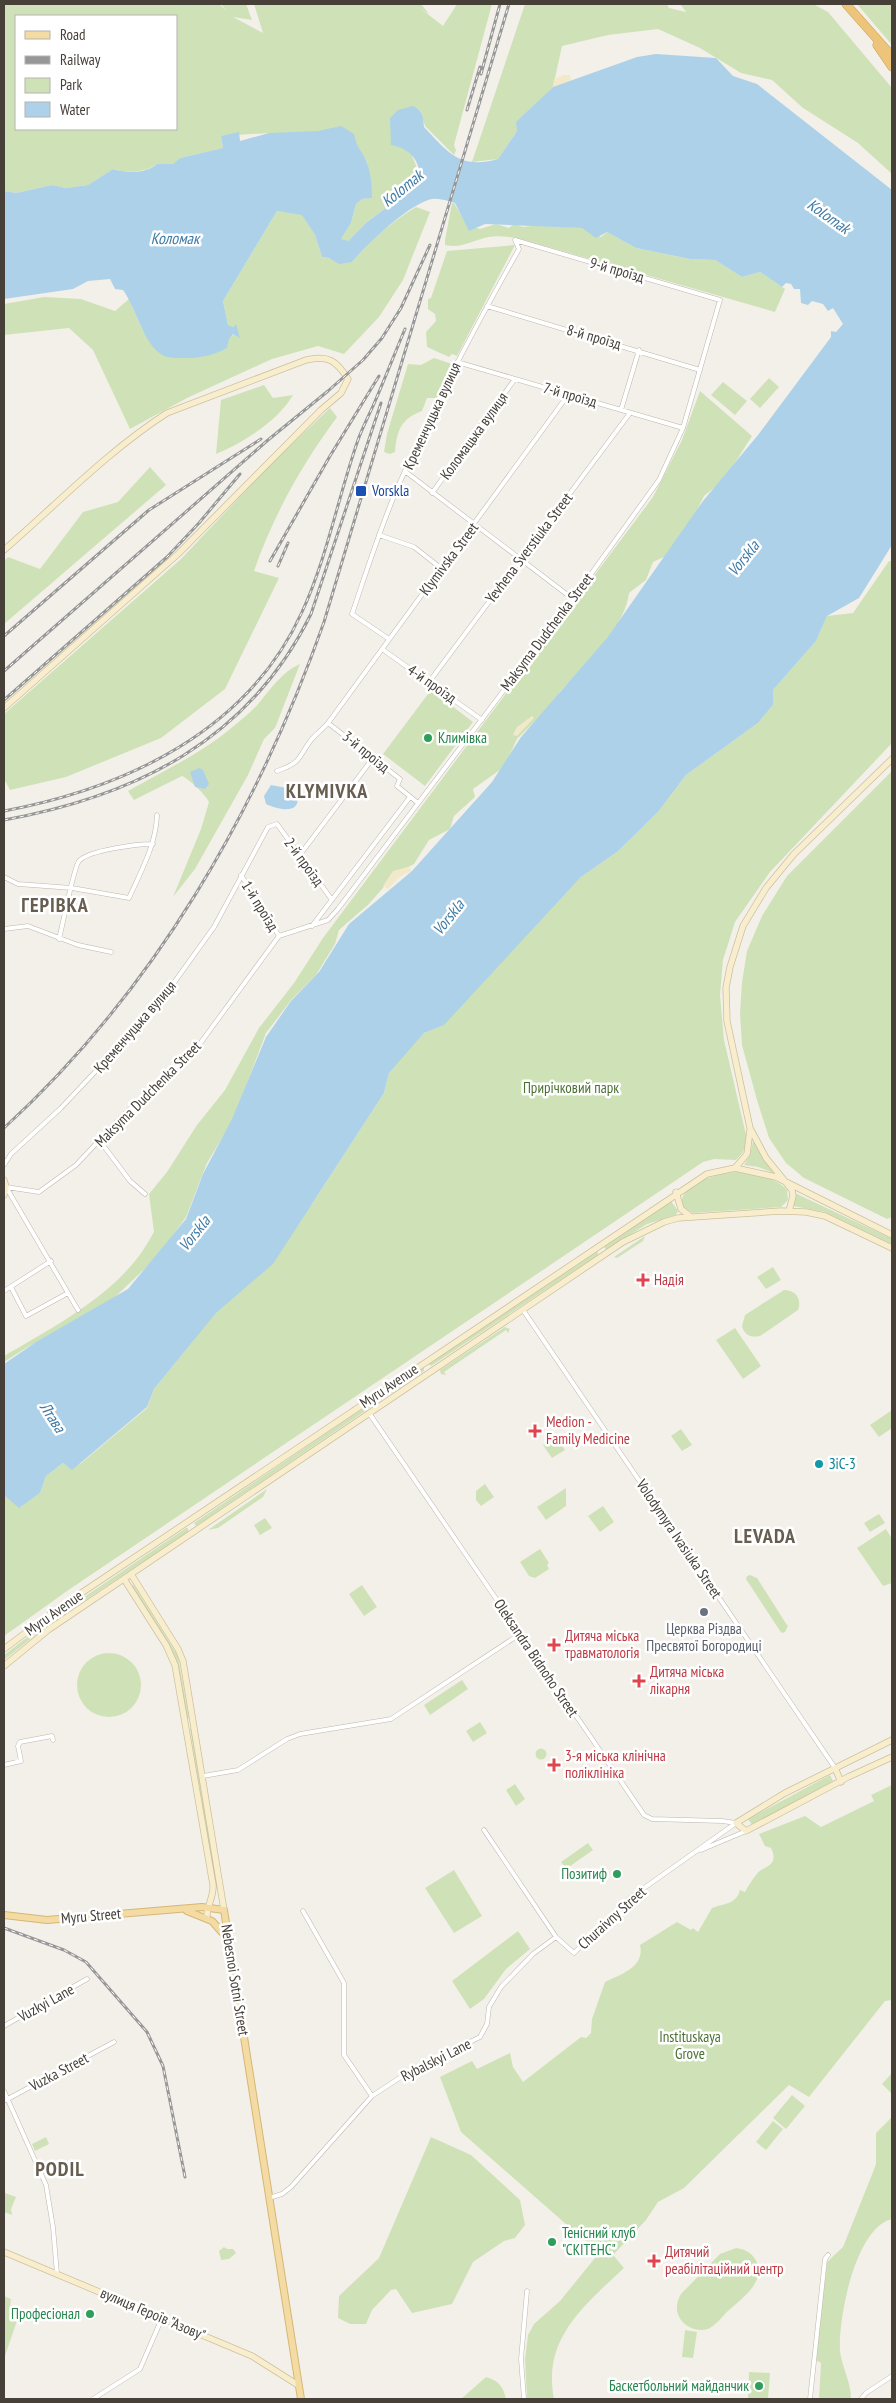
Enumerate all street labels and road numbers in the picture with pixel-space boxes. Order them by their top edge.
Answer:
street label: 9-й проїзд [588,253,647,286]
street label: 8-й проїзд [565,320,624,353]
street label: Кременчуцька вулиця [398,359,465,472]
street label: 7-й проїзд [541,378,600,411]
street label: Коломацька вулиця [436,388,512,483]
street label: Yevhena Sverstiuka Street [481,489,576,607]
street label: Klymivska Street [415,518,482,599]
street label: Maksyma Dudchenka Street [496,569,597,694]
street label: 4-й проїзд [404,660,461,708]
street label: 3-й проїзд [339,727,394,777]
street label: 2-й проїзд [280,834,329,890]
street label: 1-й проїзд [238,877,283,935]
street label: Кременчуцька вулиця [89,976,180,1077]
street label: Maksyma Dudchenka Street [90,1036,205,1151]
street label: Myru Avenue [356,1359,422,1412]
street label: Volodymyra Ivasiuka Street [632,1475,726,1602]
street label: Myru Avenue [21,1586,86,1639]
street label: Oleksandra Bidnoho Street [490,1595,583,1720]
street label: Churaivny Street [574,1882,650,1953]
street label: Myru Street [60,1903,122,1928]
street label: Nebesnoi Sotni Street [217,1923,254,2037]
street label: Vuzkyi Lane [14,1979,77,2026]
street label: Rybalskyi Lane [397,2034,474,2085]
street label: Vuzka Street [25,2048,92,2096]
street label: вулиця Героїв "Азову" [98,2283,209,2344]

